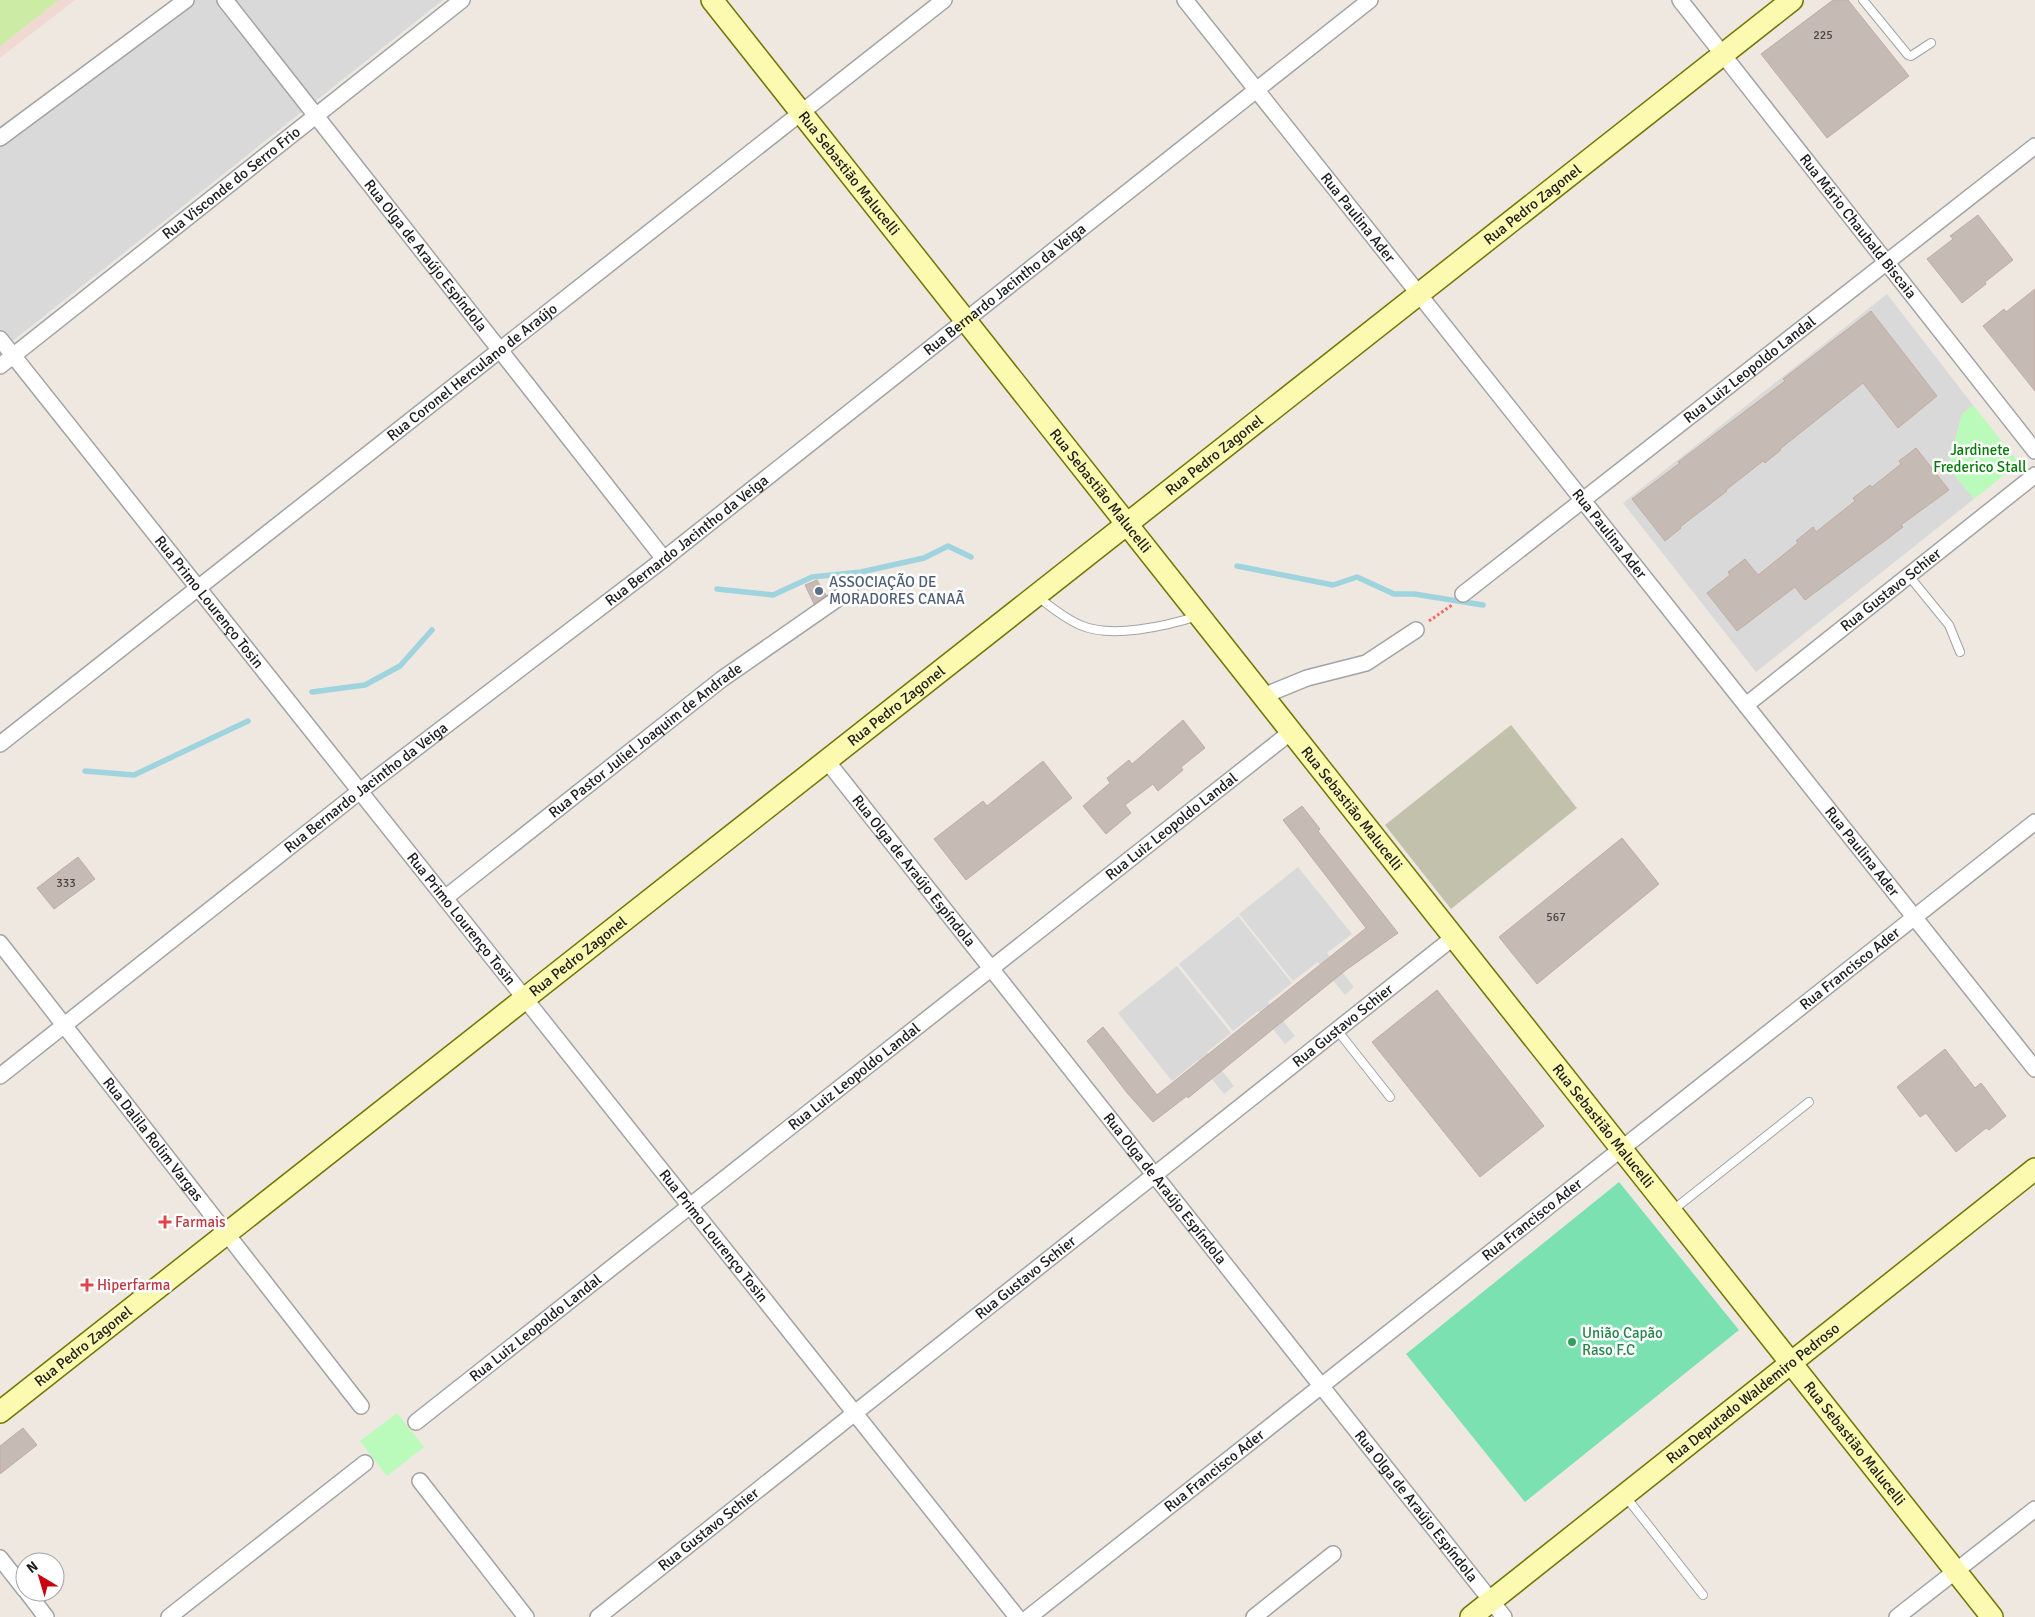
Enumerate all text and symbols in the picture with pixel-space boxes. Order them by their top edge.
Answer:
house number: 225 [1813,28,1833,43]
street label: Rua Sebastião Malucelli [795,108,904,239]
street label: Rua Visconde do Serro Frio [159,123,304,243]
street label: Rua Mário Chaubald Biscaia [1796,150,1921,302]
street label: Rua Pedro Zagonel [1480,161,1585,249]
street label: Rua Paulina Ader [1317,169,1399,266]
street label: Rua Olga de Araújo Espíndola [360,176,491,335]
street label: Rua Bernardo Jacintho da Veiga [920,220,1089,359]
street label: Rua Coronel Herculano de Araújo [383,299,561,445]
street label: Rua Luiz Leopoldo Landal [1680,312,1819,427]
street label: Rua Pedro Zagonel [1162,411,1267,499]
street label: Rua Sebastião Malucelli [1046,425,1155,556]
park label: Jardinete Frederico Stall [1933,441,2027,476]
street label: Rua Bernardo Jacintho da Veiga [602,471,772,610]
street label: Rua Paulina Ader [1568,485,1651,583]
street label: Rua Primo Lourenço Tosin [151,532,267,672]
street label: Rua Gustavo Schier [1837,544,1945,635]
place label: ASSOCIAÇÃO DE MORADORES CANAÃ [829,572,965,608]
marker: ASSOCIAÇÃO DE MORADORES CANAÃ [813,585,825,597]
street label: Rua Pastor Juliel Joaquim de Andrade [545,659,745,822]
street label: Rua Pedro Zagonel [844,662,949,750]
street label: Rua Bernardo Jacintho da Veiga [281,718,451,857]
street label: Rua Sebastião Malucelli [1297,743,1407,874]
street label: Rua Luiz Leopoldo Landal [1102,769,1241,884]
street label: Rua Olga de Araújo Espíndola [848,791,979,950]
street label: Rua Paulina Ader [1821,803,1904,900]
street label: Rua Primo Lourenço Tosin [403,849,520,989]
house number: 333 [56,876,76,891]
house number: 567 [1546,910,1566,925]
street label: Rua Pedro Zagonel [526,912,631,1000]
street label: Rua Francisco Ader [1796,923,1904,1014]
street label: Rua Gustavo Schier [1289,980,1397,1071]
street label: Rua Luiz Leopoldo Landal [785,1019,924,1134]
street label: Rua Sebastião Malucelli [1549,1060,1658,1192]
street label: Rua Dalila Rolim Vargas [99,1074,207,1205]
street label: Rua Olga de Araújo Espíndola [1100,1109,1231,1268]
street label: Rua Primo Lourenço Tosin [655,1166,772,1306]
street label: Rua Francisco Ader [1478,1174,1586,1265]
place label: Farmais [175,1213,226,1231]
marker: Farmais [159,1216,171,1228]
street label: Rua Gustavo Schier [972,1232,1080,1323]
street label: Rua Luiz Leopoldo Landal [466,1270,605,1385]
place label: Hiperfarma [97,1276,170,1294]
marker: Hiperfarma [81,1279,93,1291]
street label: Rua Pedro Zagonel [31,1302,136,1390]
street label: Rua Deputado Waldemiro Pedroso [1663,1319,1843,1467]
place label: União Capão Raso F.C [1582,1324,1663,1359]
marker: União Capão Raso F.C [1566,1336,1578,1348]
street label: Rua Sebastião Malucelli [1800,1378,1909,1509]
street label: Rua Francisco Ader [1160,1425,1268,1516]
street label: Rua Olga de Araújo Espíndola [1351,1427,1482,1586]
street label: Rua Gustavo Schier [655,1484,763,1575]
north arrow [15,1552,65,1602]
text: N [23,1557,41,1577]

